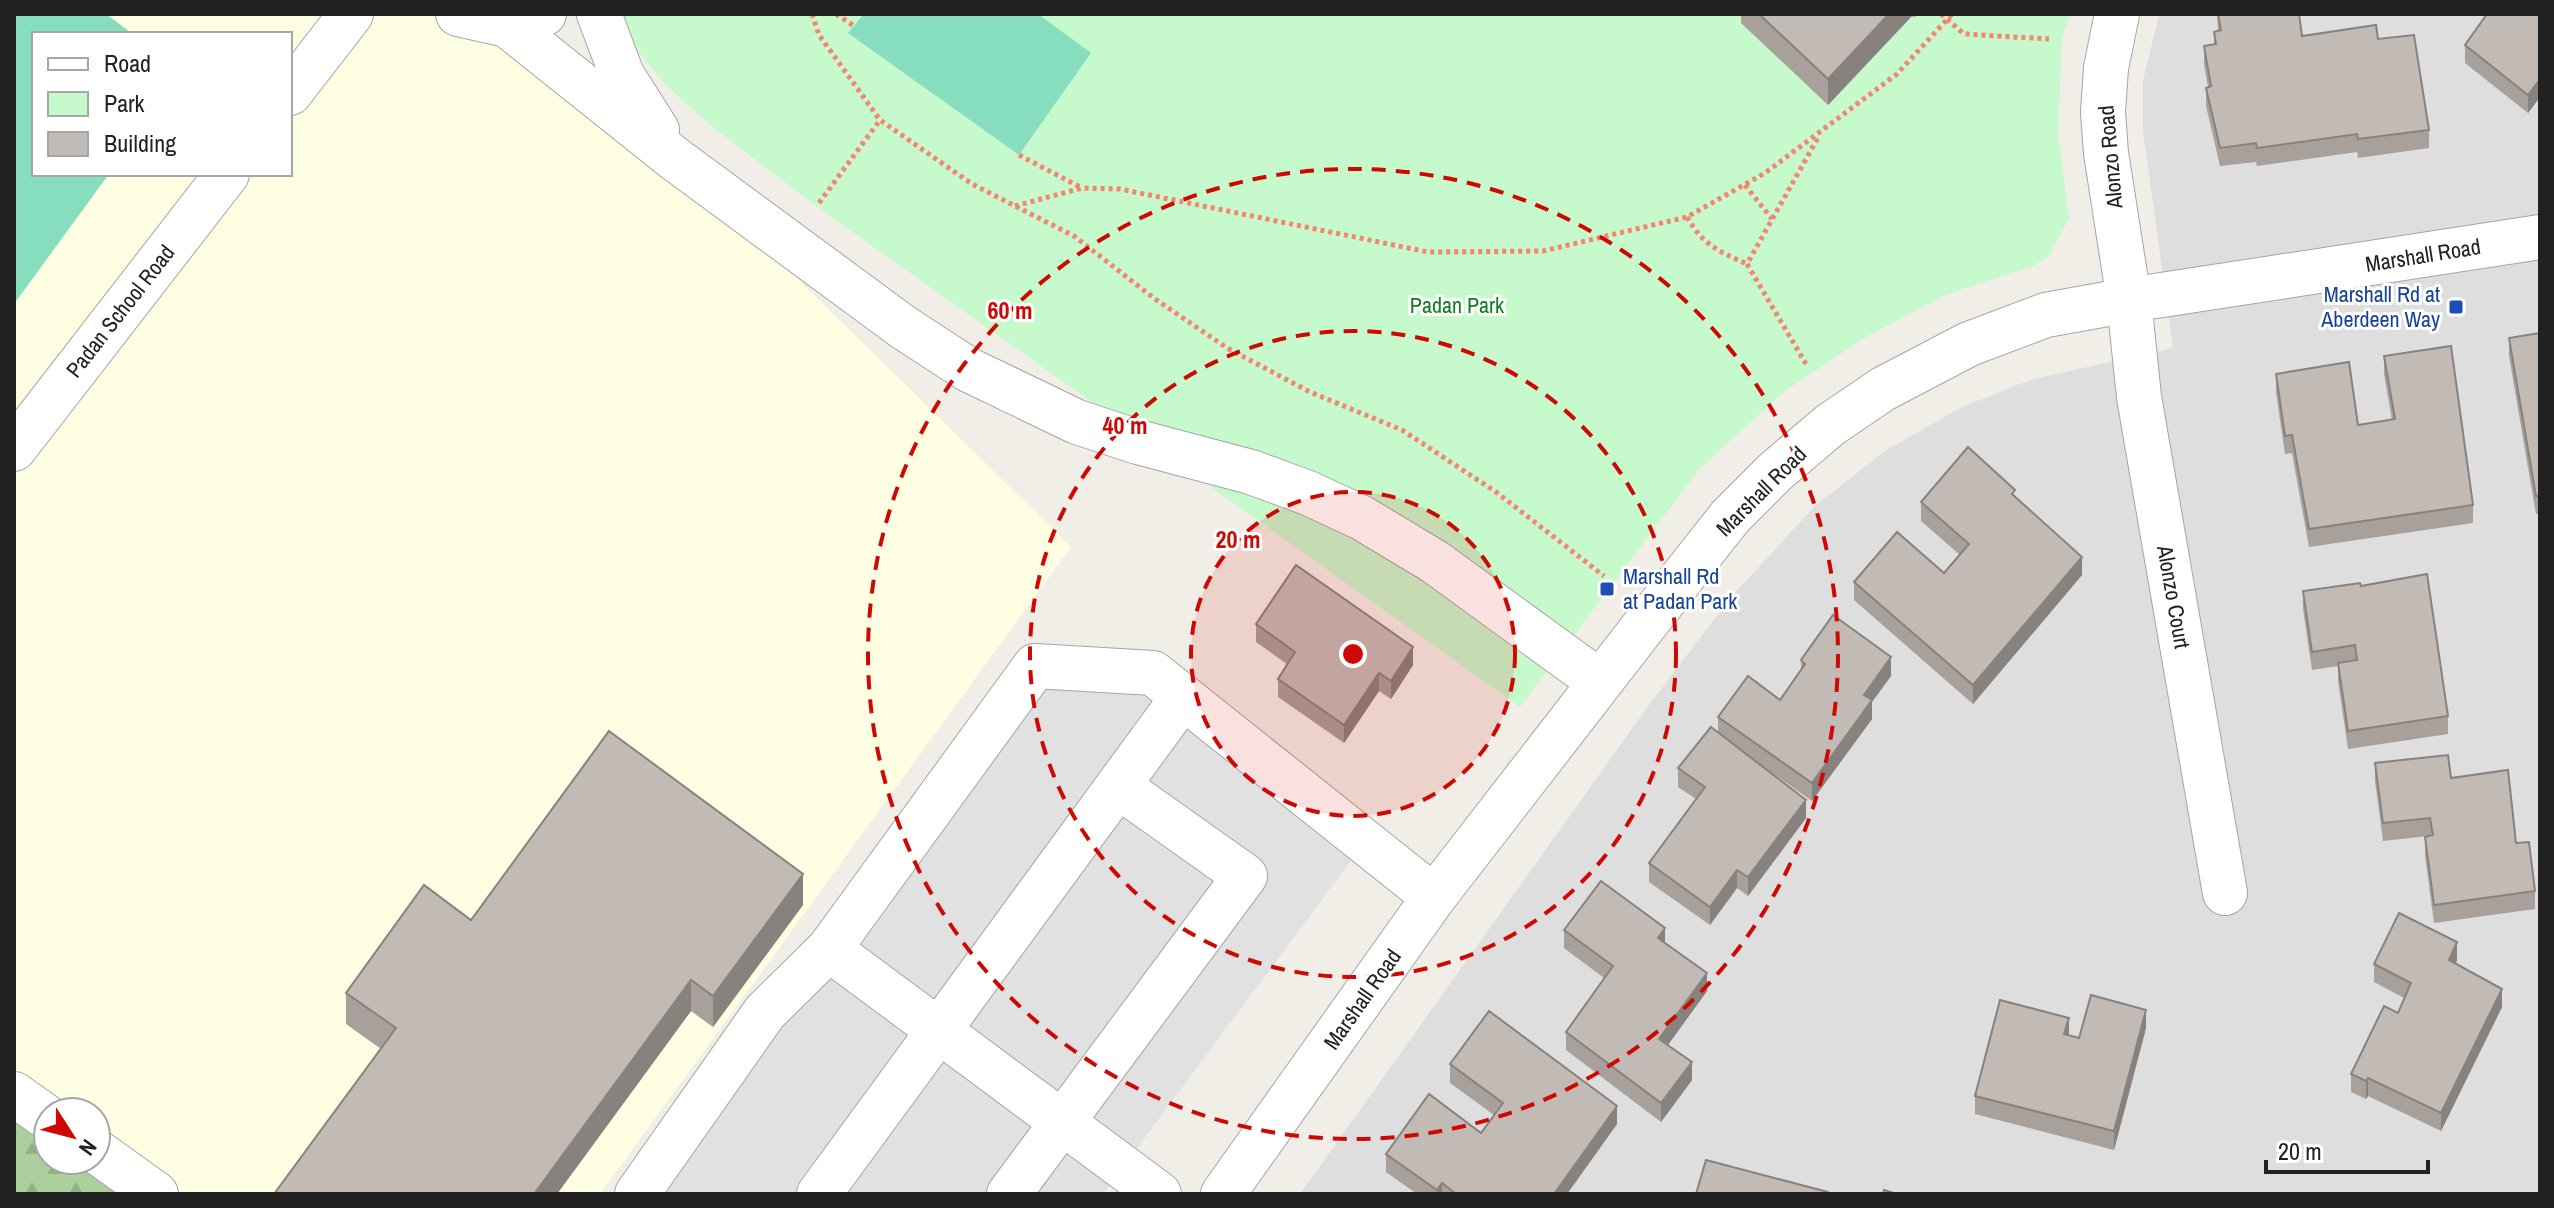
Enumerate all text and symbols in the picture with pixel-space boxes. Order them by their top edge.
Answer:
legend [32,32,292,176]
text: Road [104,47,151,79]
text: Park [104,87,145,119]
street label: Alonzo Road [2091,104,2130,211]
text: Building [104,127,176,159]
street label: Marshall Road [2363,231,2483,279]
street label: Padan School Road [59,239,181,383]
place label: Marshall Rd at Aberdeen Way [2320,279,2440,334]
park label: Padan Park [1410,290,1505,320]
text: 60 m [988,294,1032,326]
marker: Marshall Rd at Aberdeen Way [2447,298,2465,316]
text: 40 m [1103,409,1147,441]
street label: Marshall Road [1709,439,1813,543]
text: 20 m [1216,523,1260,555]
street label: Alonzo Court [2150,542,2198,651]
place label: Marshall Rd at Padan Park [1623,561,1738,616]
marker: Marshall Rd at Padan Park [1598,580,1616,598]
centre of rings [1339,640,1367,668]
street label: Marshall Road [1316,943,1408,1055]
north arrow [32,1096,112,1176]
scale bar [2266,1124,2428,1174]
text: N [72,1134,104,1162]
text: 20 m [2278,1135,2322,1167]

